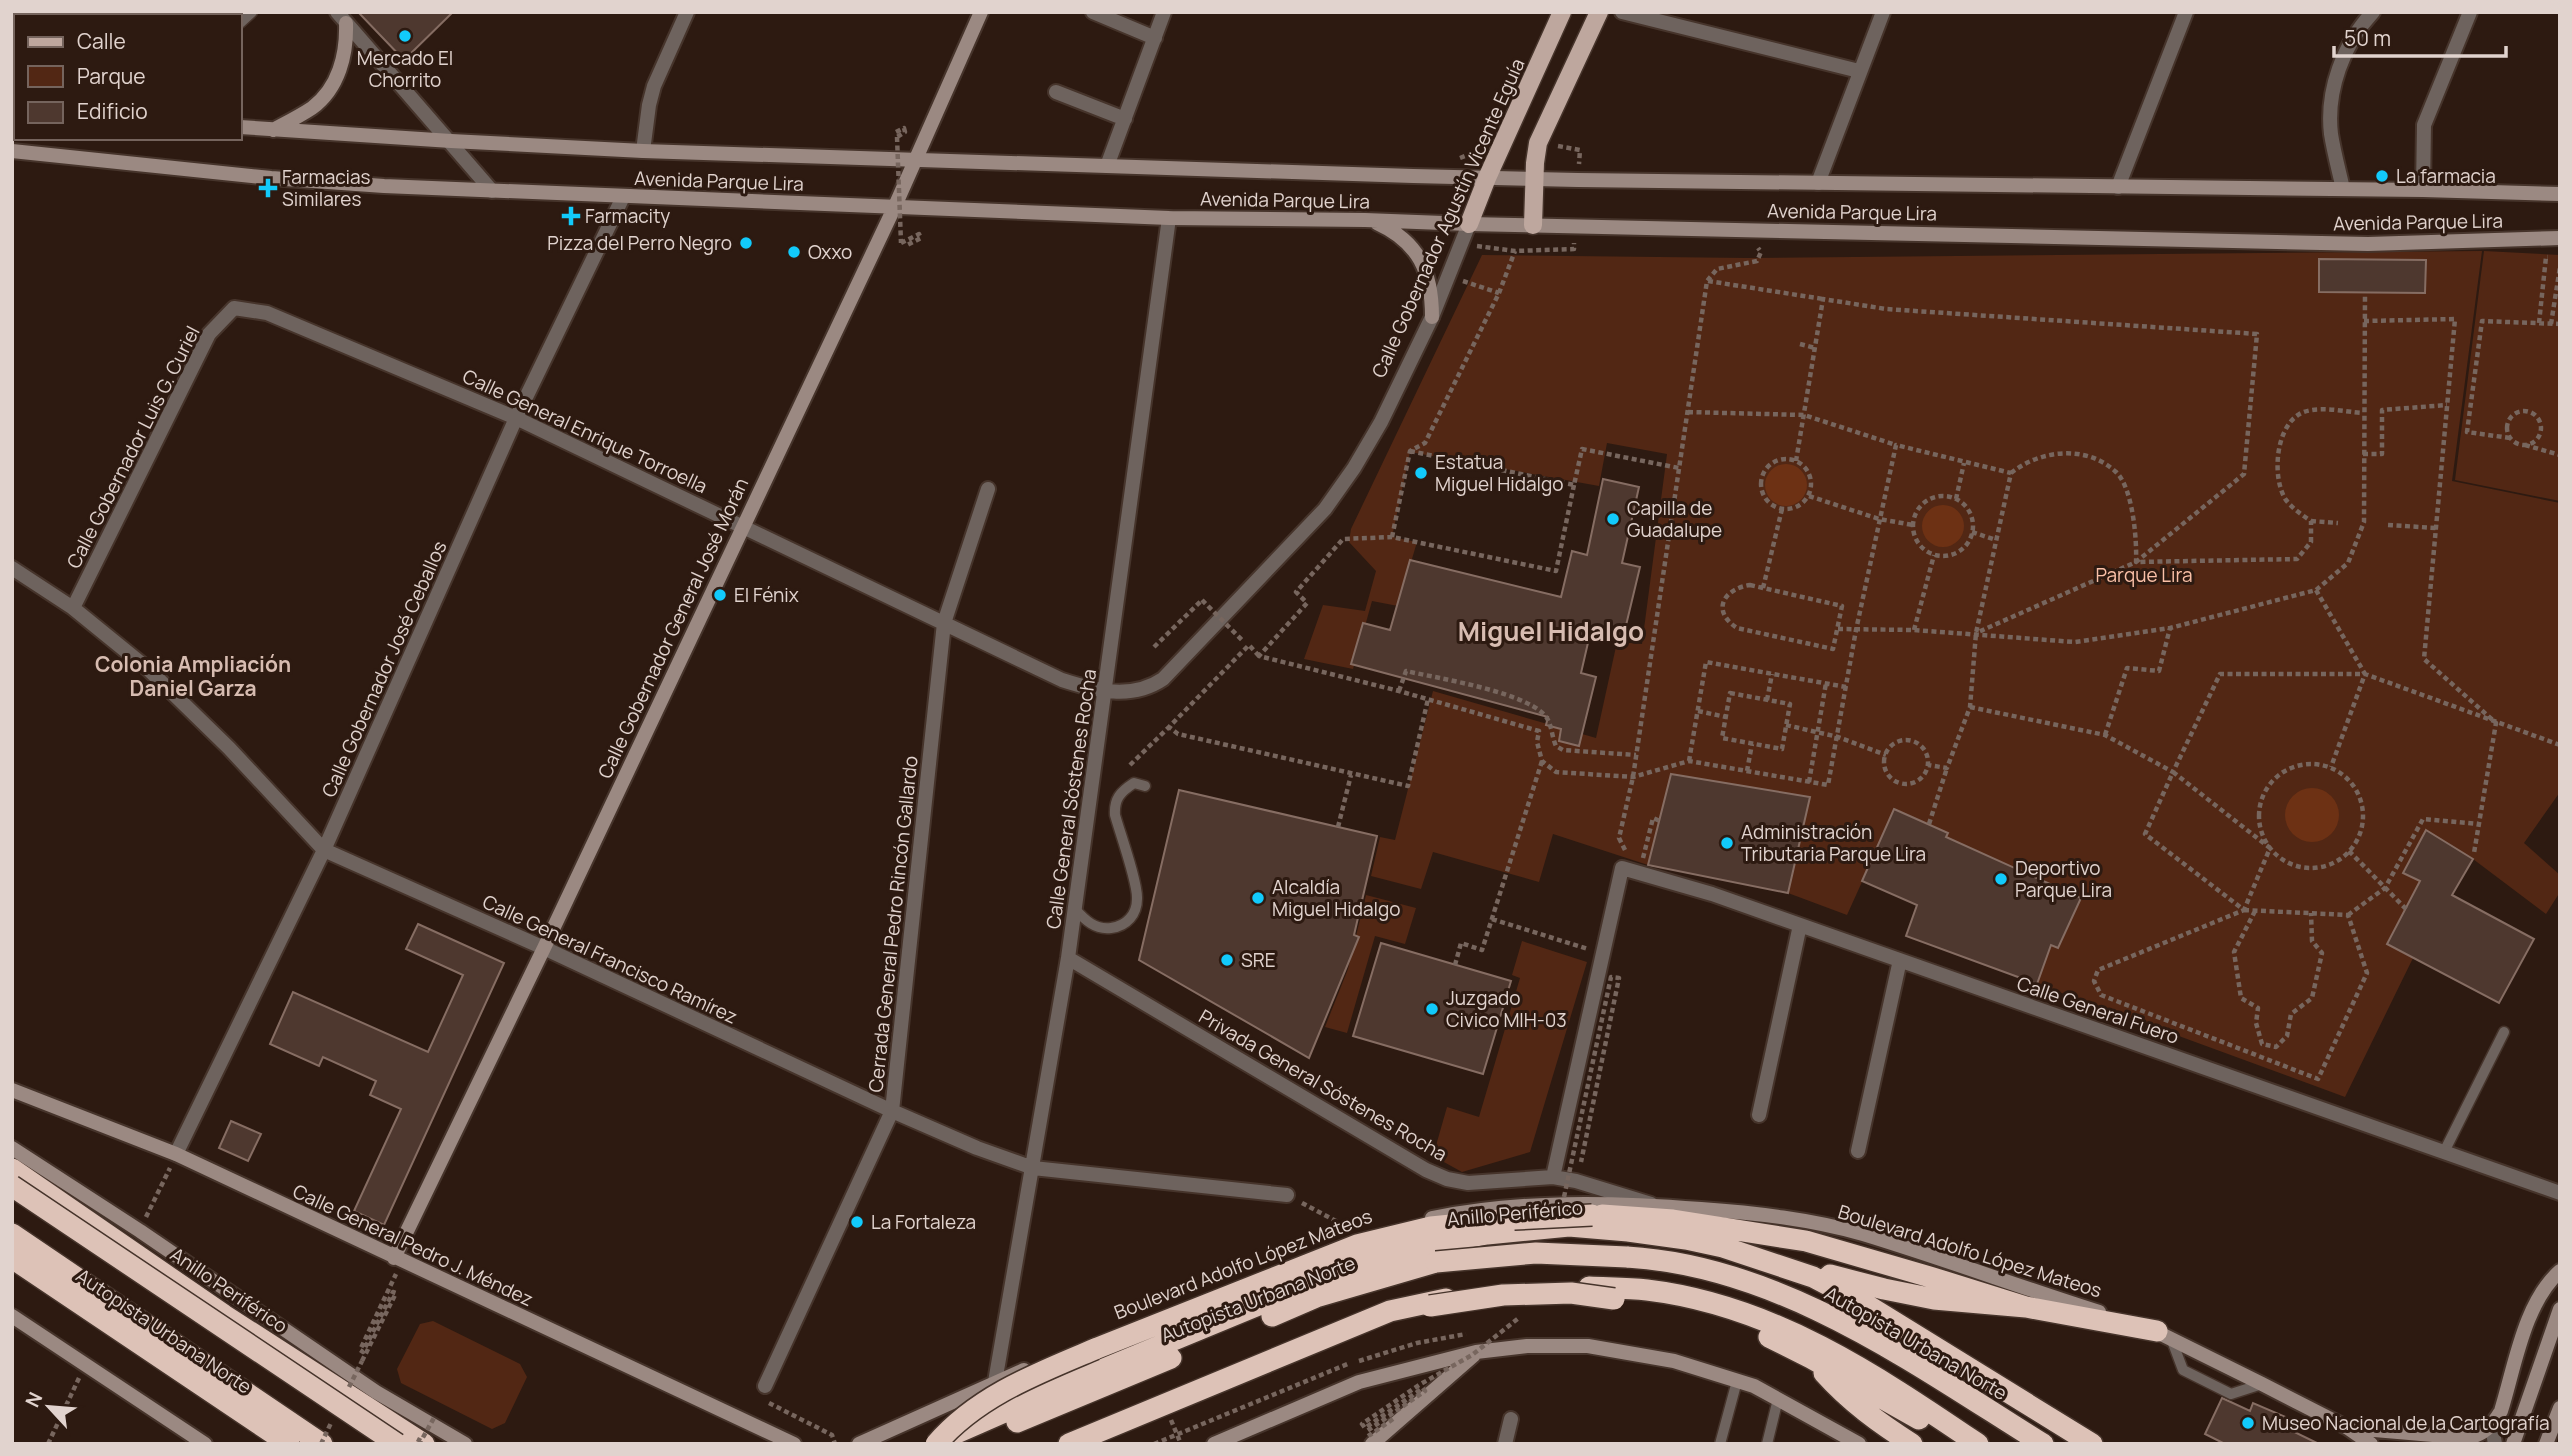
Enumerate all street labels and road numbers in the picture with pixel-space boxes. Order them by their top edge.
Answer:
street label: Calle Gobernador Agustín Vicente Eguía [1366,54,1530,382]
street label: Avenida Parque Lira [634,165,804,197]
street label: Avenida Parque Lira [1200,186,1370,214]
street label: Avenida Parque Lira [1767,198,1937,226]
street label: Avenida Parque Lira [2333,208,2503,236]
street label: Calle Gobernador Luis G. Curiel [60,321,206,573]
street label: Calle General Enrique Torroella [459,363,711,499]
street label: Calle Gobernador General José Morán [592,473,754,783]
street label: Calle Gobernador José Ceballos [316,537,452,801]
street label: Calle General Sóstenes Rocha [1040,667,1102,931]
street label: Cerrada General Pedro Rincón Gallardo [862,754,924,1094]
street label: Calle General Francisco Ramírez [478,888,742,1030]
street label: Calle General Fuero [2014,970,2182,1050]
street label: Privada General Sóstenes Rocha [1194,1003,1452,1167]
street label: Calle General Pedro J. Méndez [289,1178,537,1312]
street label: Anillo Periférico [1446,1194,1584,1232]
street label: Boulevard Adolfo López Mateos [1835,1198,2105,1304]
street label: Boulevard Adolfo López Mateos [1110,1203,1376,1325]
street label: Anillo Periférico [165,1241,293,1339]
street label: Autopista Urbana Norte [1157,1250,1359,1348]
street label: Autopista Urbana Norte [71,1262,257,1400]
street label: Autopista Urbana Norte [1820,1280,2012,1406]

